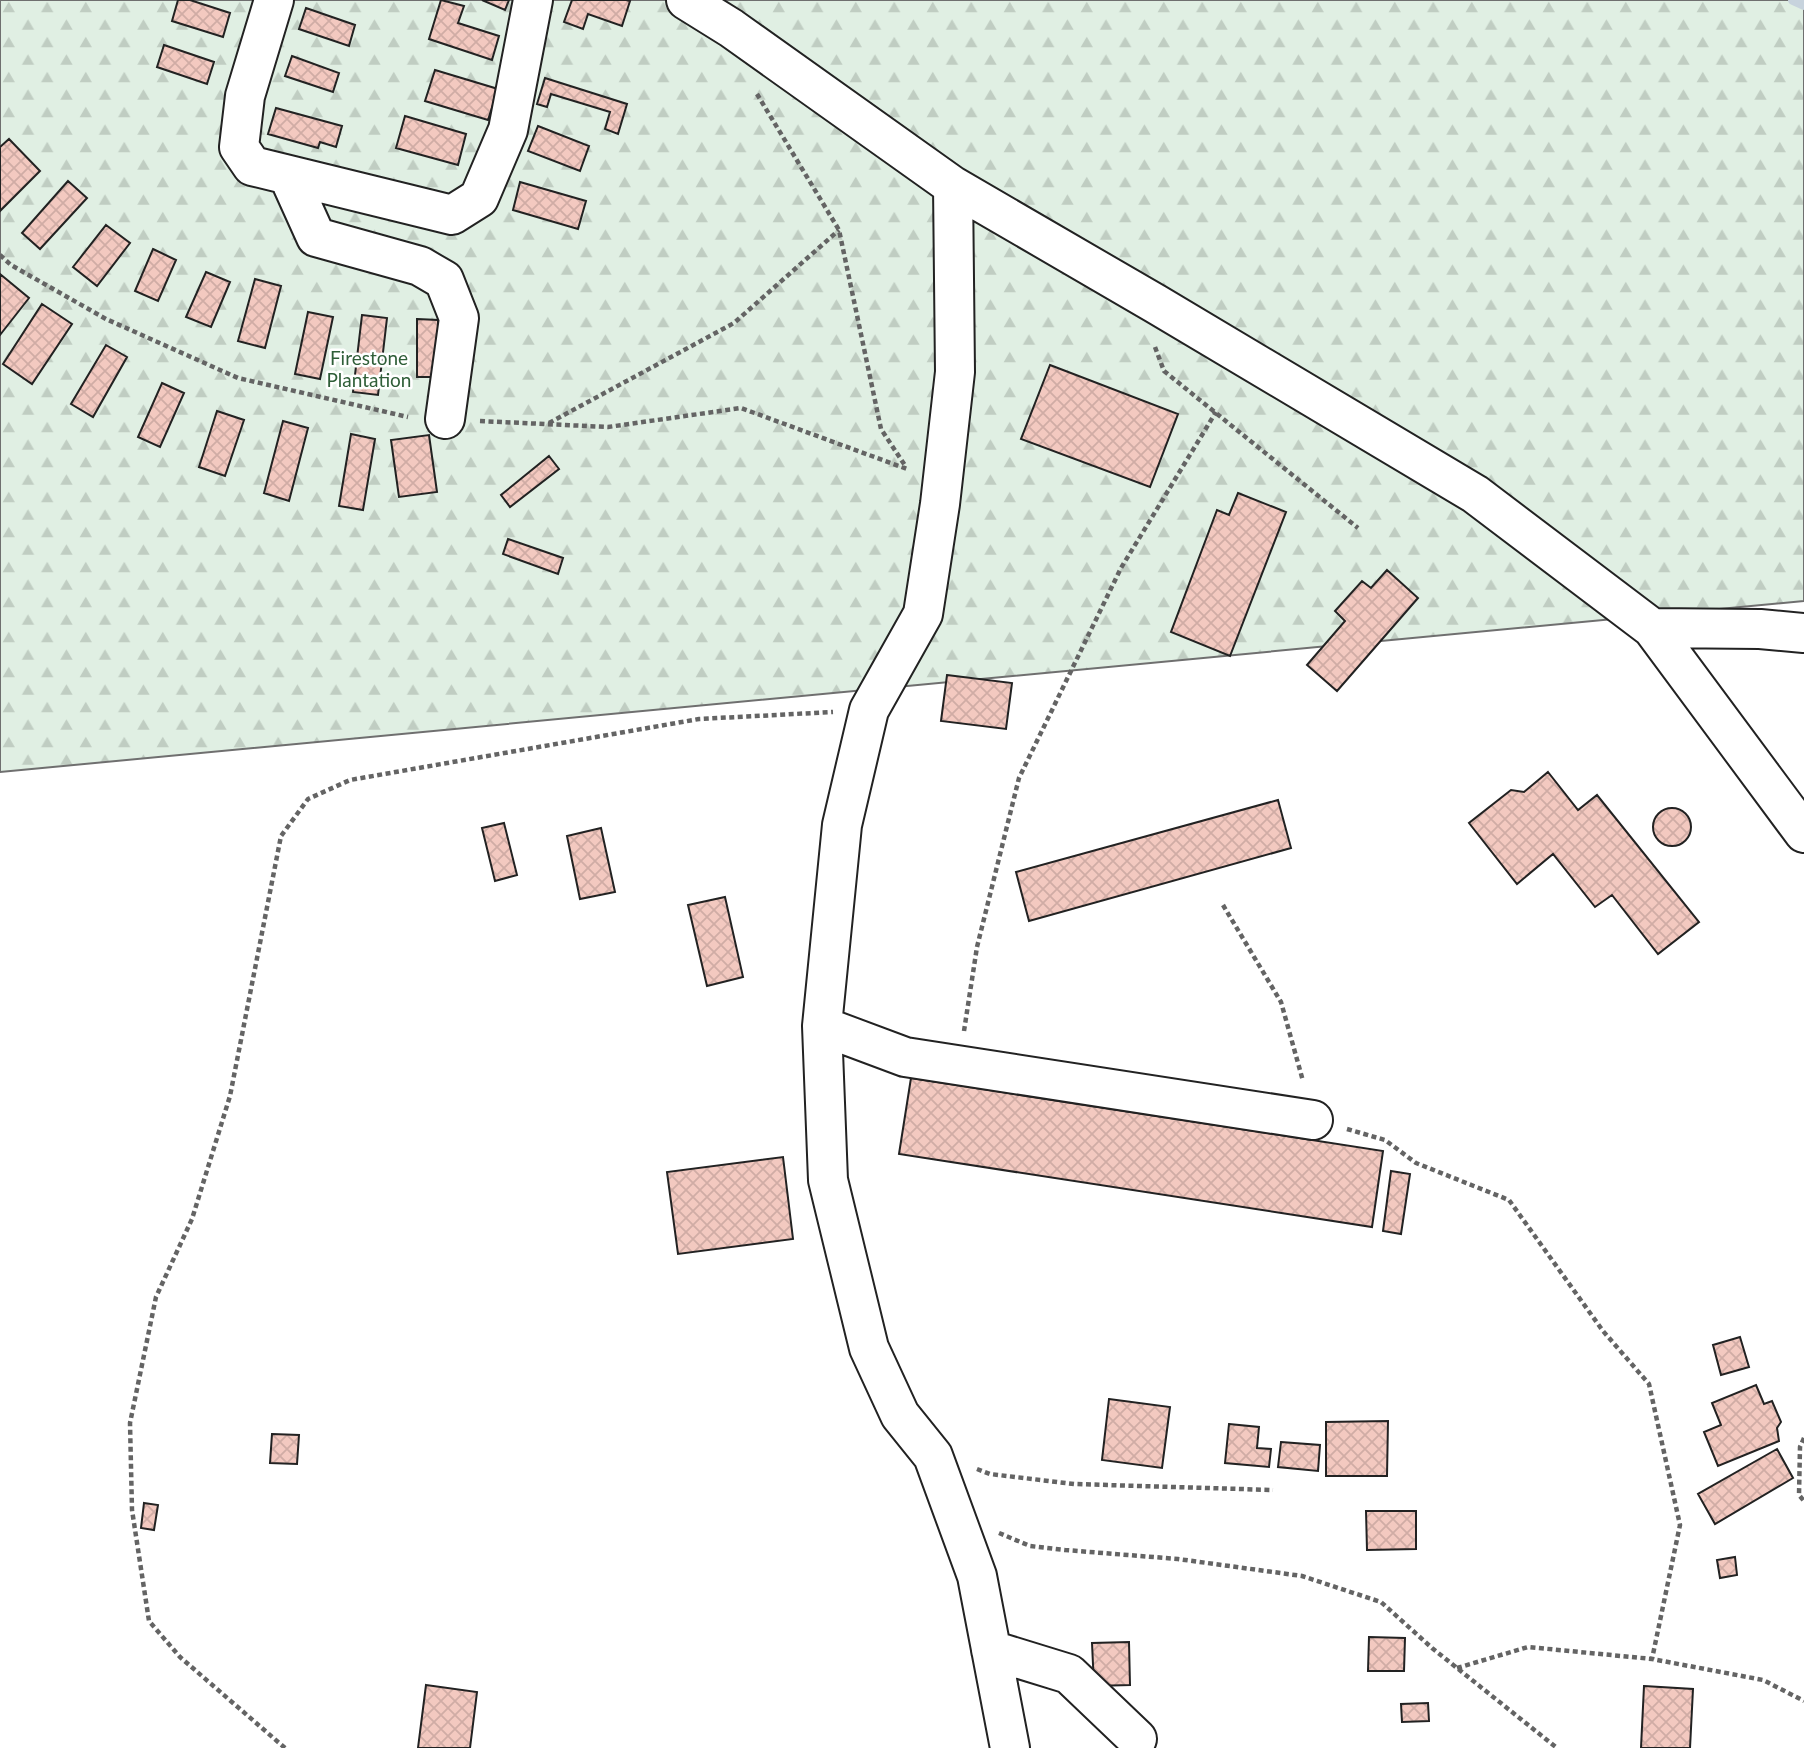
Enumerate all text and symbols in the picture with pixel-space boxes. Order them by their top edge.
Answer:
park label: Firestone Plantation [327,346,411,391]

